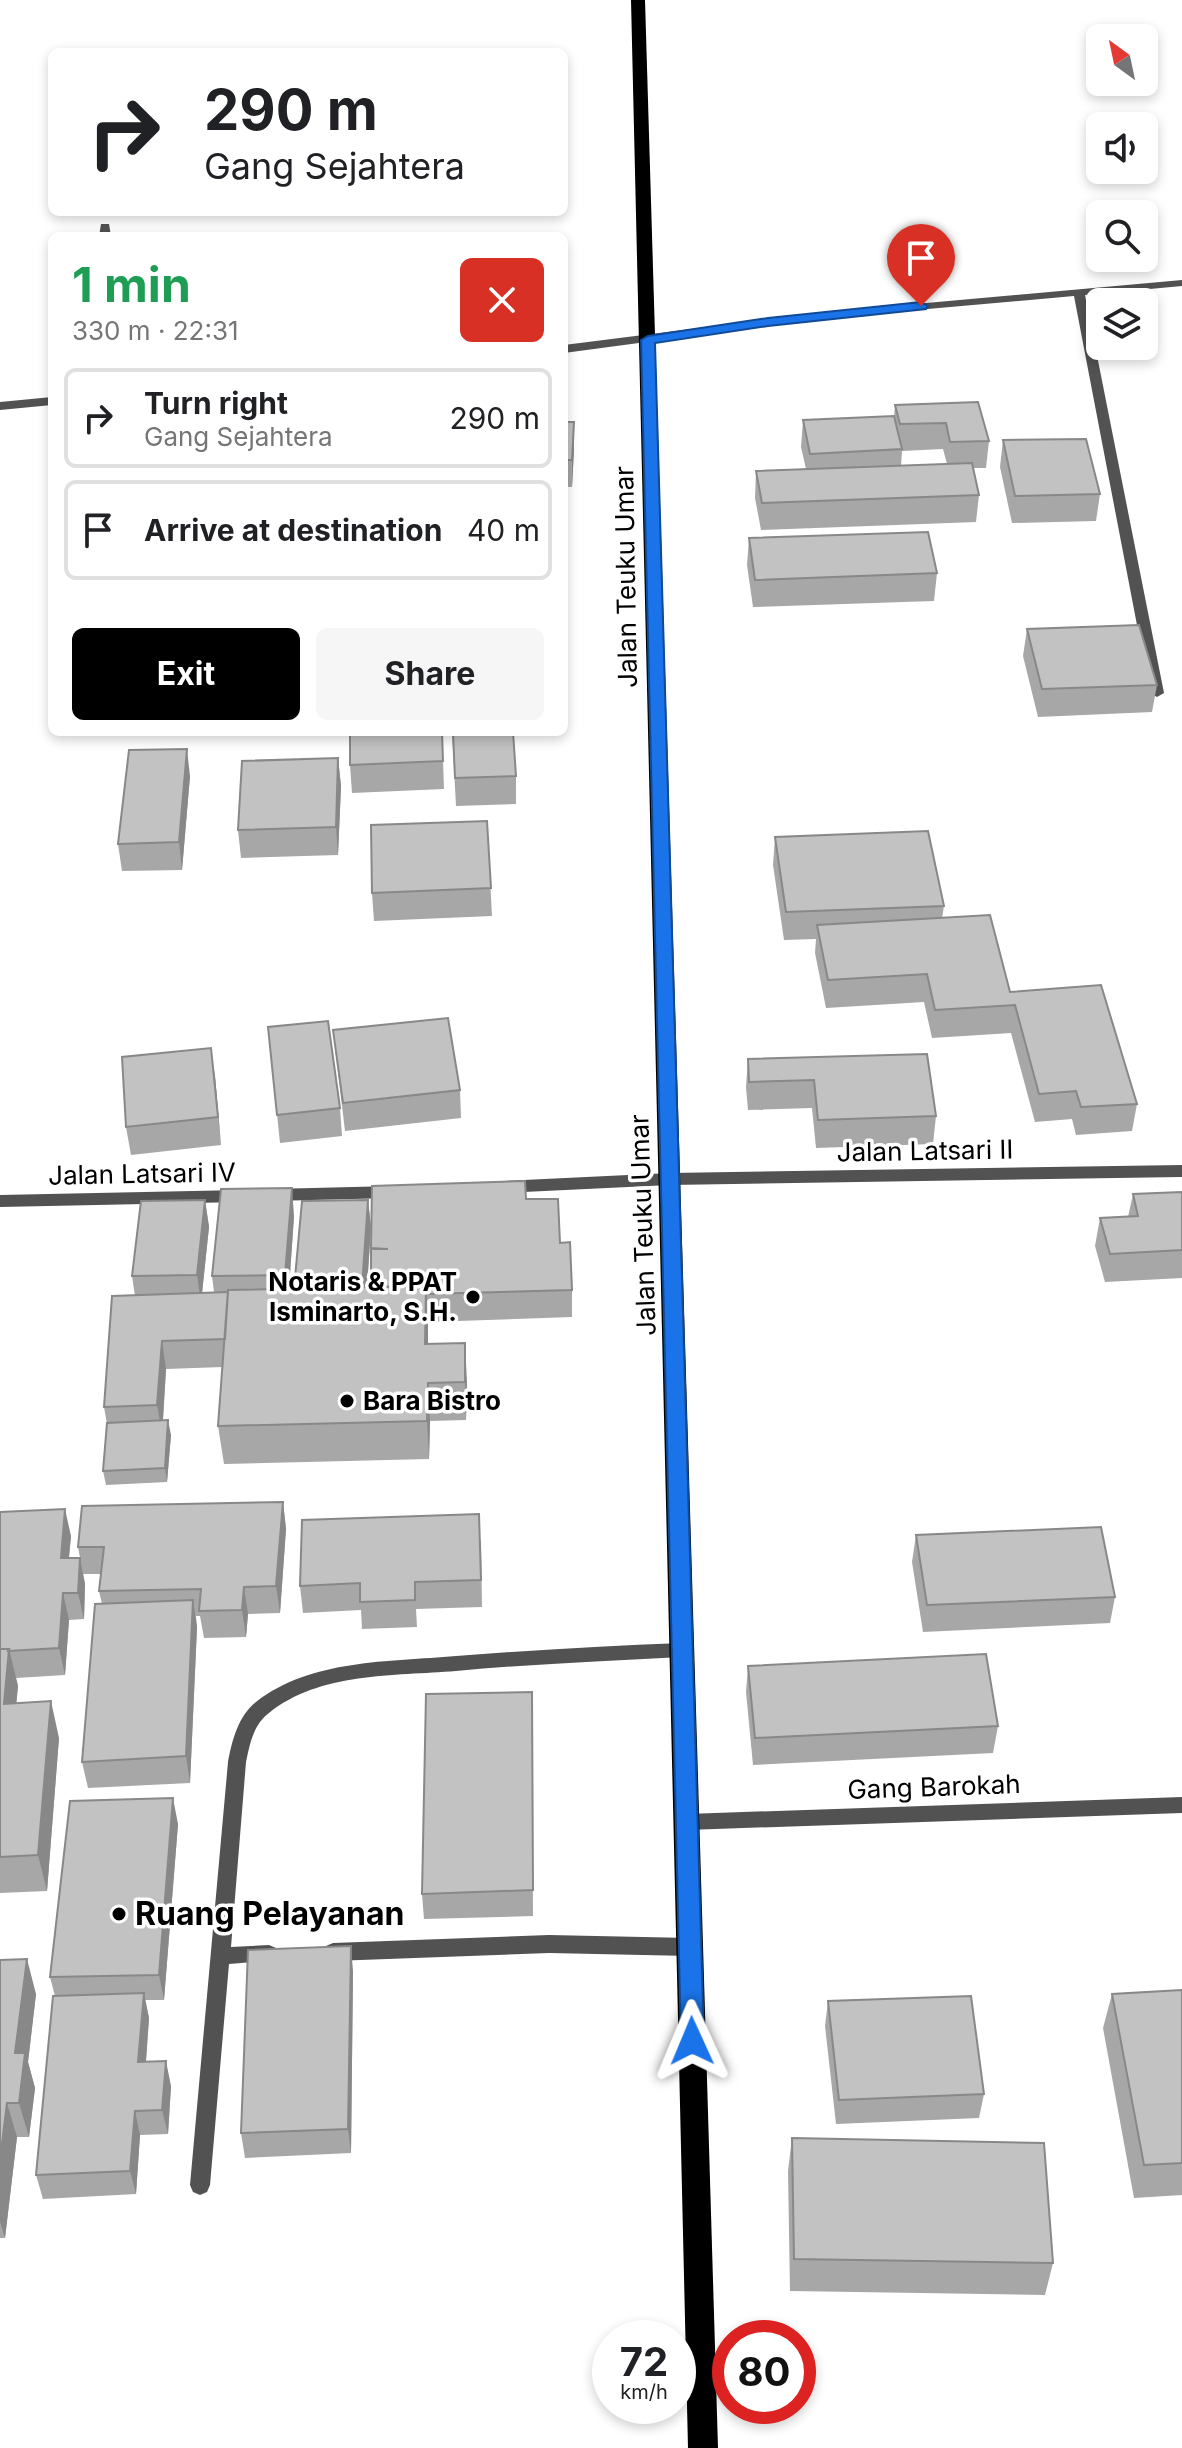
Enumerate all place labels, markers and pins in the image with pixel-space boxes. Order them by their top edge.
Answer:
pin [887,224,955,306]
place label: Notaris & PPAT Isminarto, S.H. [268,1266,457,1327]
marker: Notaris & PPAT Isminarto, S.H. [464,1288,482,1306]
place label: Bara Bistro [363,1385,501,1416]
marker: Bara Bistro [338,1392,356,1410]
place label: Ruang Pelayanan [135,1894,404,1933]
marker: Ruang Pelayanan [110,1905,128,1923]

